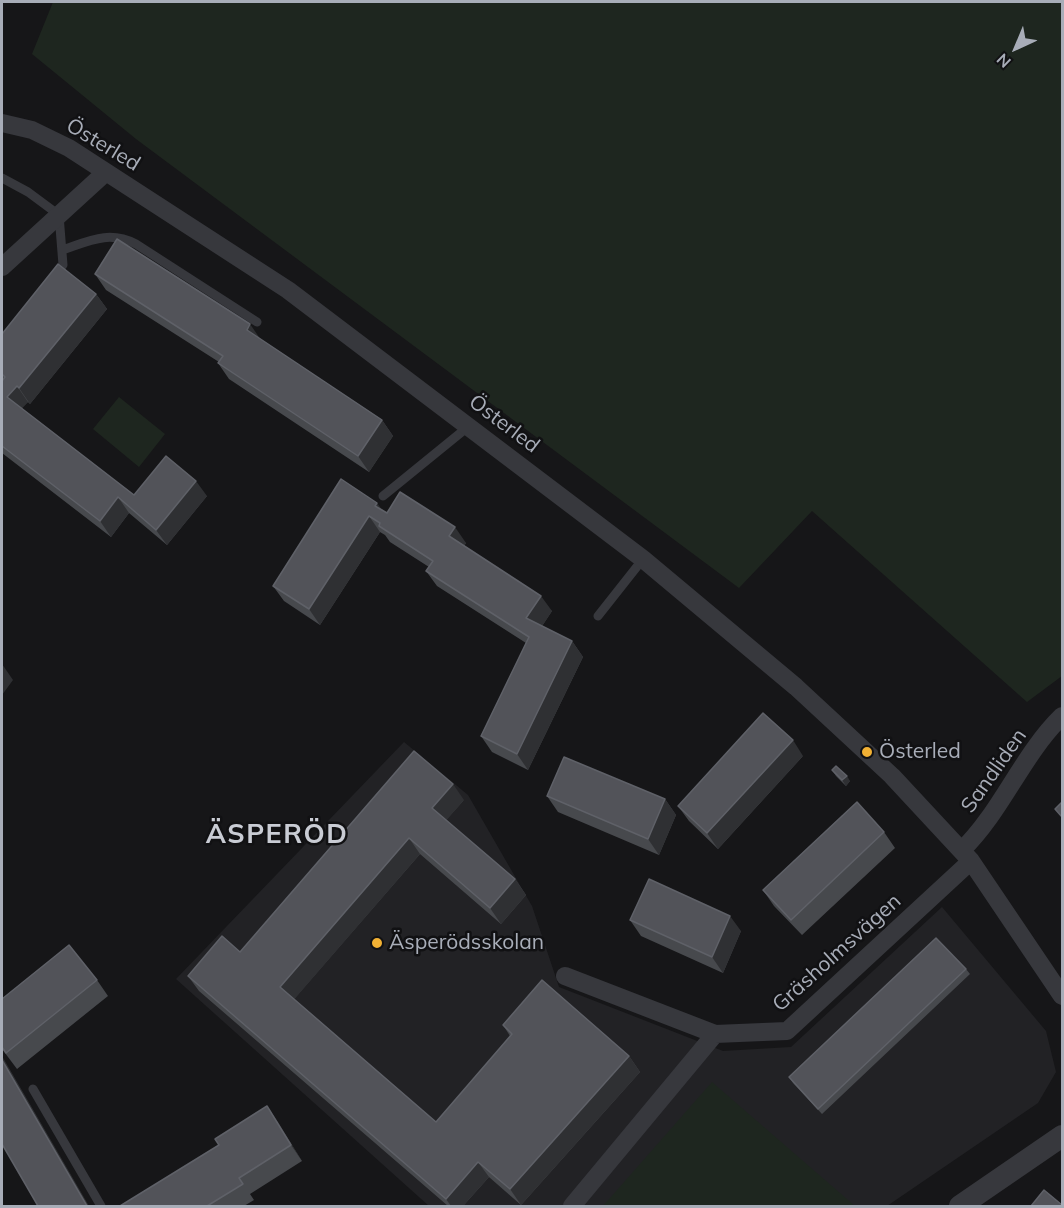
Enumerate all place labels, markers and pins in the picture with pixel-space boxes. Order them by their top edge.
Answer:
place label: Österled [879,739,961,765]
marker: Österled [860,745,874,759]
place label: Äsperödsskolan [389,930,544,956]
marker: Äsperödsskolan [370,936,384,950]

